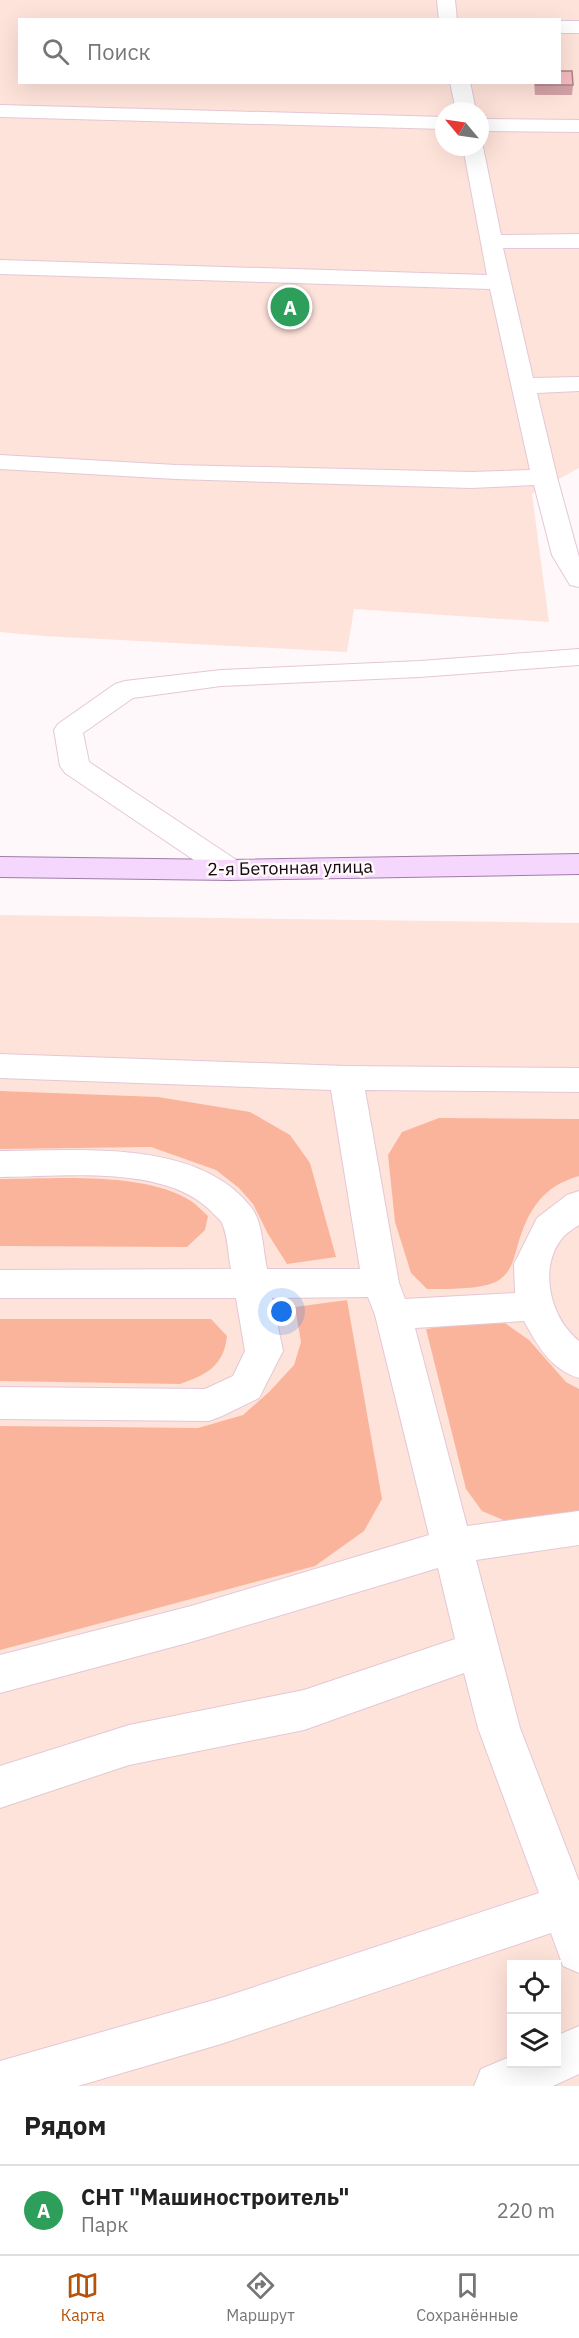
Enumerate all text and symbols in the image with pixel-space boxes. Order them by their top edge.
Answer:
search box [18,18,561,84]
icon: search [39,35,72,68]
text: Поиск [87,37,151,66]
north arrow [435,102,489,156]
pin: A [270,284,310,330]
street label: 2-я Бетонная улица [207,855,373,880]
your location [267,1297,296,1326]
map controls [507,1960,561,2068]
button: locate [507,1960,561,2014]
button: layers [507,2014,561,2068]
text: Рядом [24,2108,106,2142]
text: СНТ "Машиностроитель" [81,2182,349,2211]
text: A [37,2197,50,2224]
text: 220 m [497,2197,555,2224]
text: Парк [81,2211,128,2238]
tab: Карта [61,2269,105,2325]
tab: Маршрут [226,2269,295,2325]
tab: Сохранённые [416,2269,518,2325]

